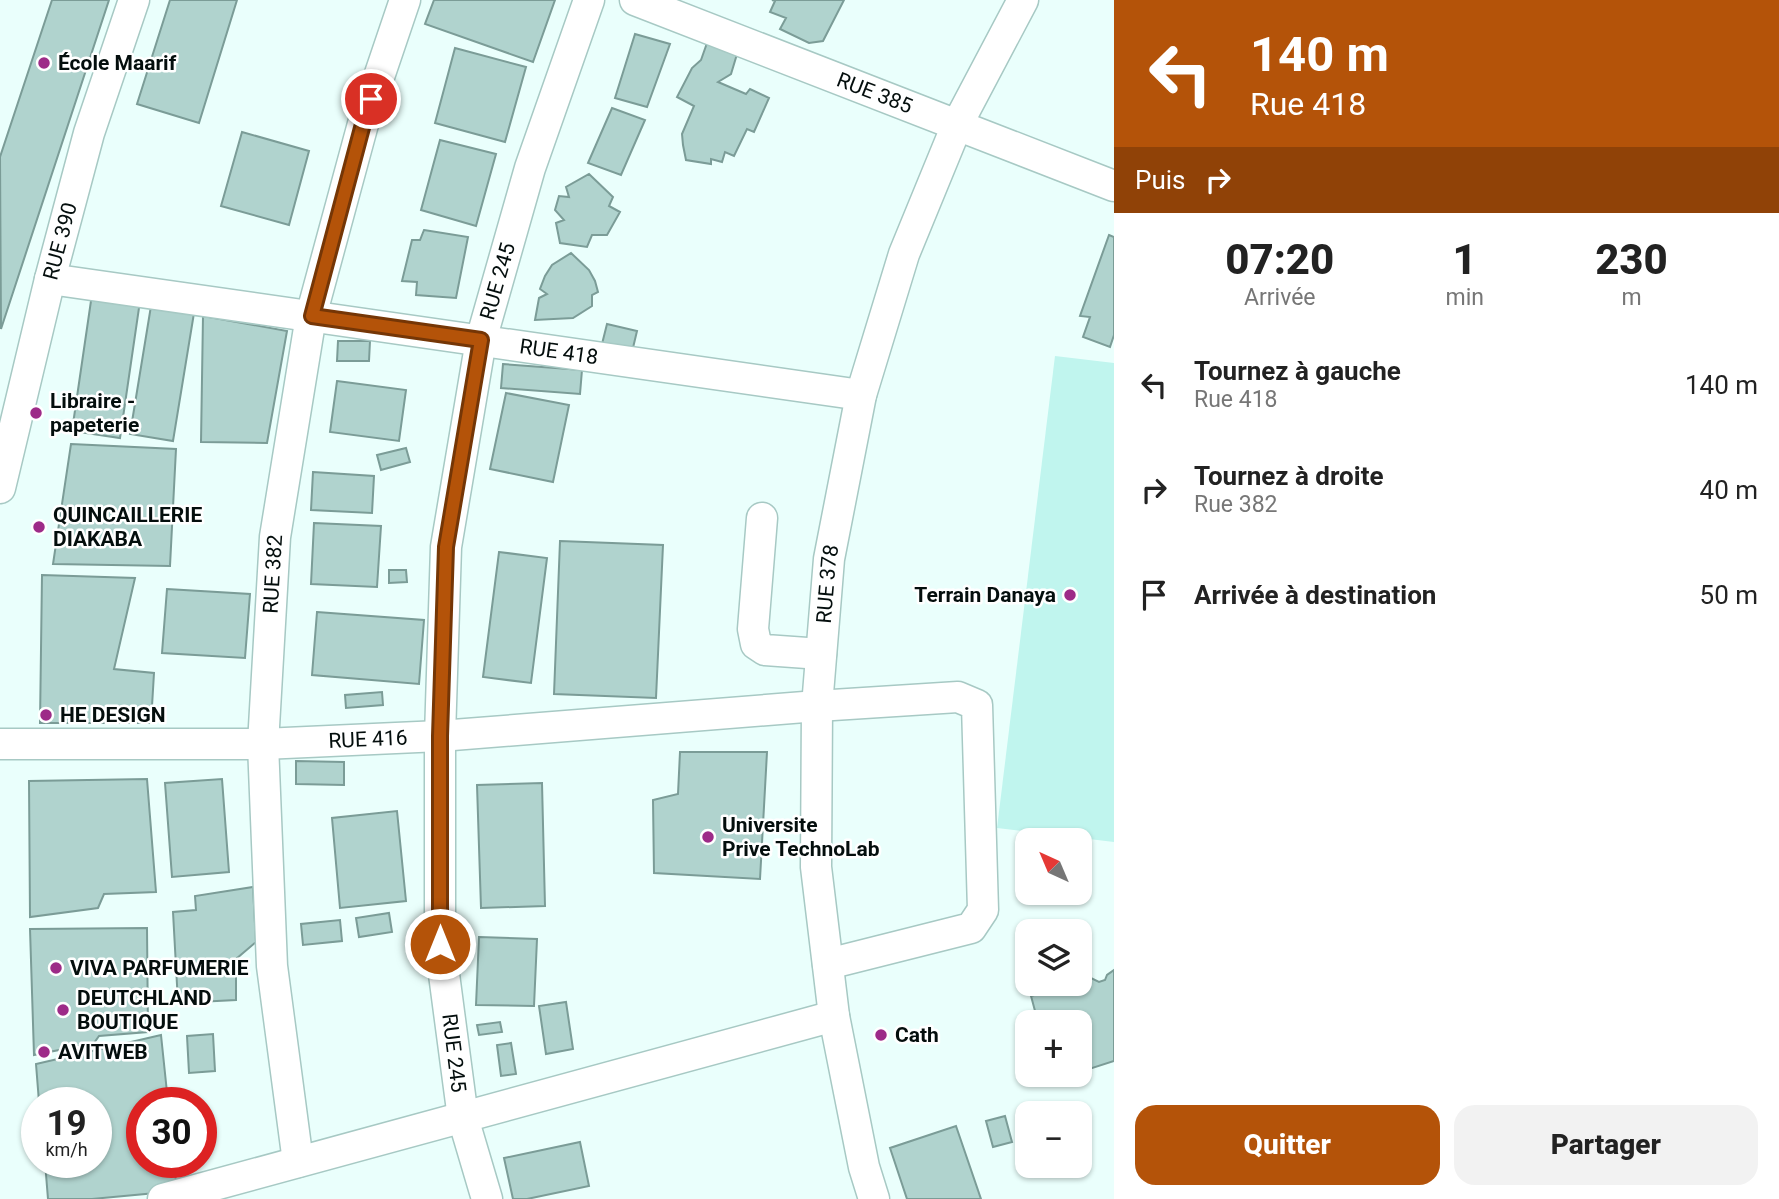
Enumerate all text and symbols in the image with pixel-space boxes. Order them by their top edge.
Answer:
text: 140 m [1250,26,1389,83]
icon: left [1135,28,1226,119]
place label: École Maarif [58,51,177,75]
marker: École Maarif [36,55,52,71]
street label: RUE 385 [833,68,916,119]
pin [341,69,401,129]
icon: arrive [352,80,390,118]
text: Rue 418 [1250,85,1366,123]
icon: right [1199,161,1237,199]
text: Puis [1135,165,1185,195]
street label: RUE 390 [38,200,82,283]
text: 07:20 [1225,235,1334,284]
text: 1 [1453,235,1477,284]
text: 230 [1595,235,1668,284]
street label: RUE 245 [475,240,520,323]
text: Arrivée [1244,284,1316,311]
text: min [1445,284,1484,311]
text: m [1621,284,1642,311]
street label: RUE 418 [518,334,600,369]
text: Tournez à gauche [1194,356,1401,386]
icon: left [1135,366,1173,404]
text: 140 m [1685,370,1758,400]
text: Rue 418 [1194,386,1278,413]
place label: Libraire - papeterie [50,389,139,437]
marker: Libraire - papeterie [28,405,44,421]
text: Tournez à droite [1194,461,1384,491]
icon: right [1135,471,1173,509]
text: 40 m [1700,475,1758,505]
text: Rue 382 [1194,491,1278,518]
place label: QUINCAILLERIE DIAKABA [53,503,202,551]
marker: QUINCAILLERIE DIAKABA [31,519,47,535]
street label: RUE 382 [259,534,287,614]
street label: RUE 378 [812,542,844,624]
icon: arrive [1135,576,1173,614]
text: Arrivée à destination [1194,580,1436,610]
text: 50 m [1700,580,1758,610]
place label: Terrain Danaya [914,583,1056,607]
marker: Terrain Danaya [1062,587,1078,603]
place label: HE DESIGN [60,703,166,727]
marker: HE DESIGN [38,707,54,723]
street label: RUE 416 [328,725,408,753]
place label: Universite Prive TechnoLab [722,813,880,861]
north arrow [1015,828,1092,905]
map controls [1015,828,1092,1178]
marker: Universite Prive TechnoLab [700,829,716,845]
position arrow [403,907,477,981]
button: layers [1015,919,1092,996]
place label: VIVA PARFUMERIE [70,956,249,980]
marker: VIVA PARFUMERIE [48,960,64,976]
place label: DEUTCHLAND BOUTIQUE [77,986,212,1034]
marker: DEUTCHLAND BOUTIQUE [55,1002,71,1018]
button: + [1015,1010,1092,1087]
street label: RUE 245 [437,1012,471,1094]
place label: Cath [895,1023,939,1047]
marker: Cath [873,1027,889,1043]
place label: AVITWEB [58,1040,148,1064]
marker: AVITWEB [36,1044,52,1060]
speed limit sign: 30 [126,1087,217,1178]
button: − [1015,1101,1092,1178]
text: 19 [46,1103,87,1144]
button: Quitter [1135,1105,1440,1185]
button: Partager [1454,1105,1758,1185]
text: km/h [45,1139,88,1160]

